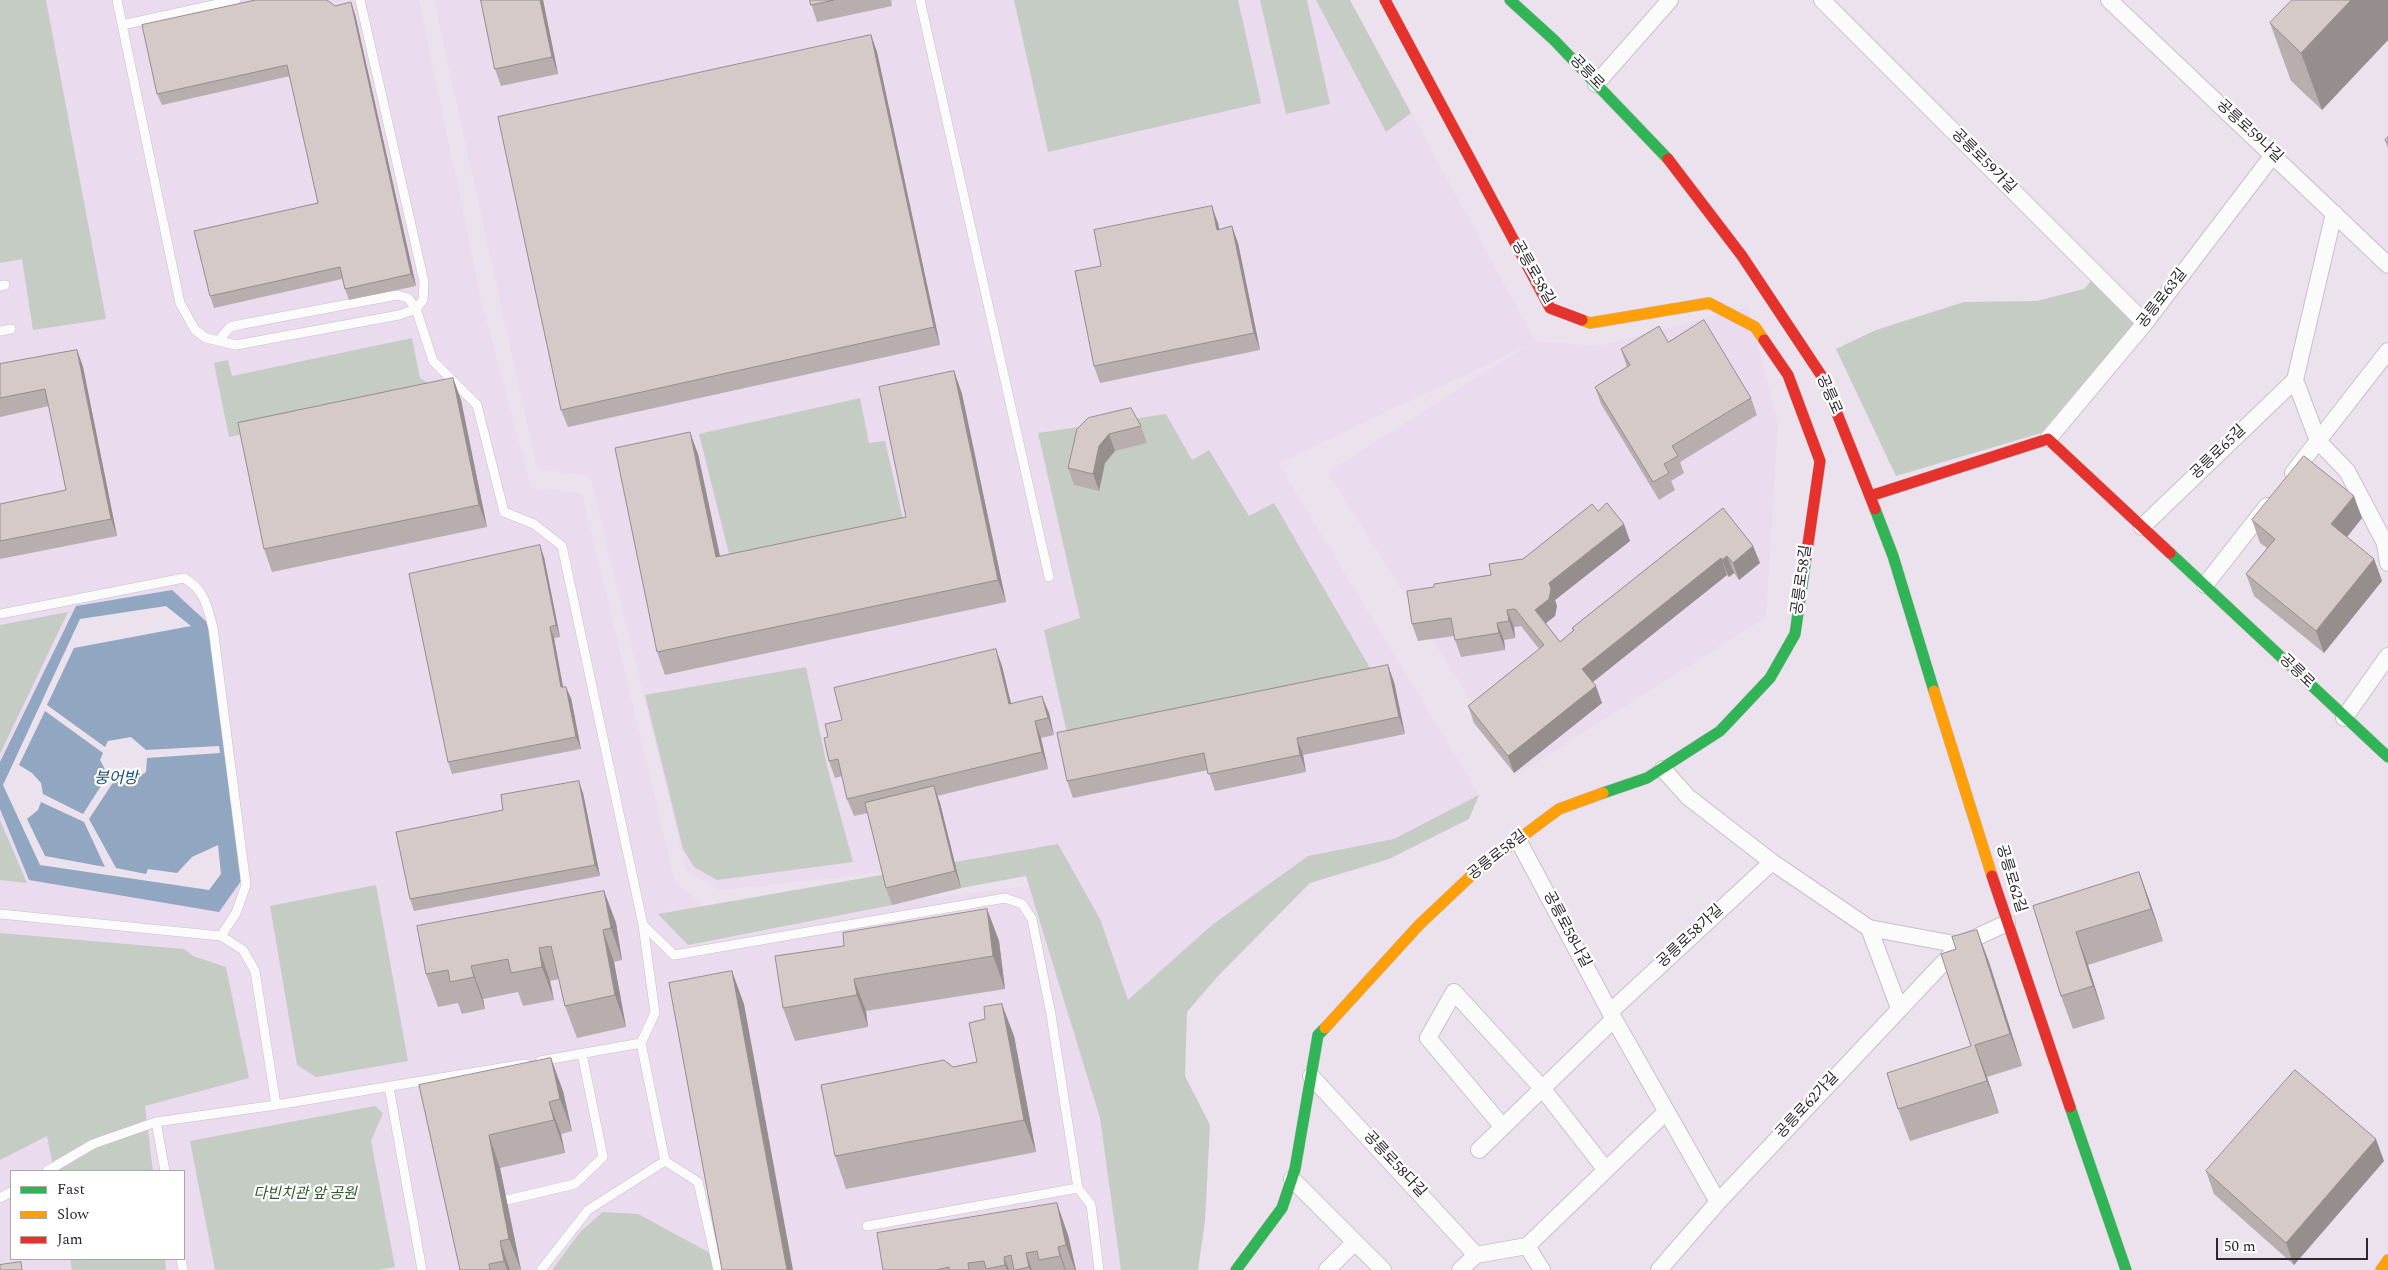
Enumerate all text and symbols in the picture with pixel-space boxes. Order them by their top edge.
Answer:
street label: 공릉로 [1565,52,1607,94]
street label: 공릉로59나길 [2212,97,2286,167]
street label: 공릉로59가길 [1947,126,2019,198]
street label: 공릉로58길 [1507,238,1557,308]
street label: 공릉로63길 [2134,266,2192,332]
street label: 공릉로 [1811,372,1845,418]
street label: 공릉로65길 [2187,422,2251,484]
street label: 공릉로58길 [1789,544,1817,616]
street label: 공릉로 [2275,651,2317,693]
water label: 붕어방 [94,770,138,790]
street label: 공릉로58길 [1465,827,1531,885]
street label: 공릉로62길 [1991,843,2029,915]
street label: 공릉로58나길 [1538,889,1594,971]
street label: 공릉로58가길 [1654,902,1728,972]
street label: 공릉로62가길 [1773,1069,1843,1143]
street label: 공릉로58다길 [1359,1128,1429,1202]
legend [10,1170,185,1260]
text: Fast [57,1178,85,1201]
park label: 다빈치관 앞 공원 [253,1186,357,1204]
text: Slow [57,1203,89,1226]
text: Jam [57,1228,83,1251]
scale bar [2218,1228,2370,1260]
text: 50 m [2224,1235,2256,1258]

